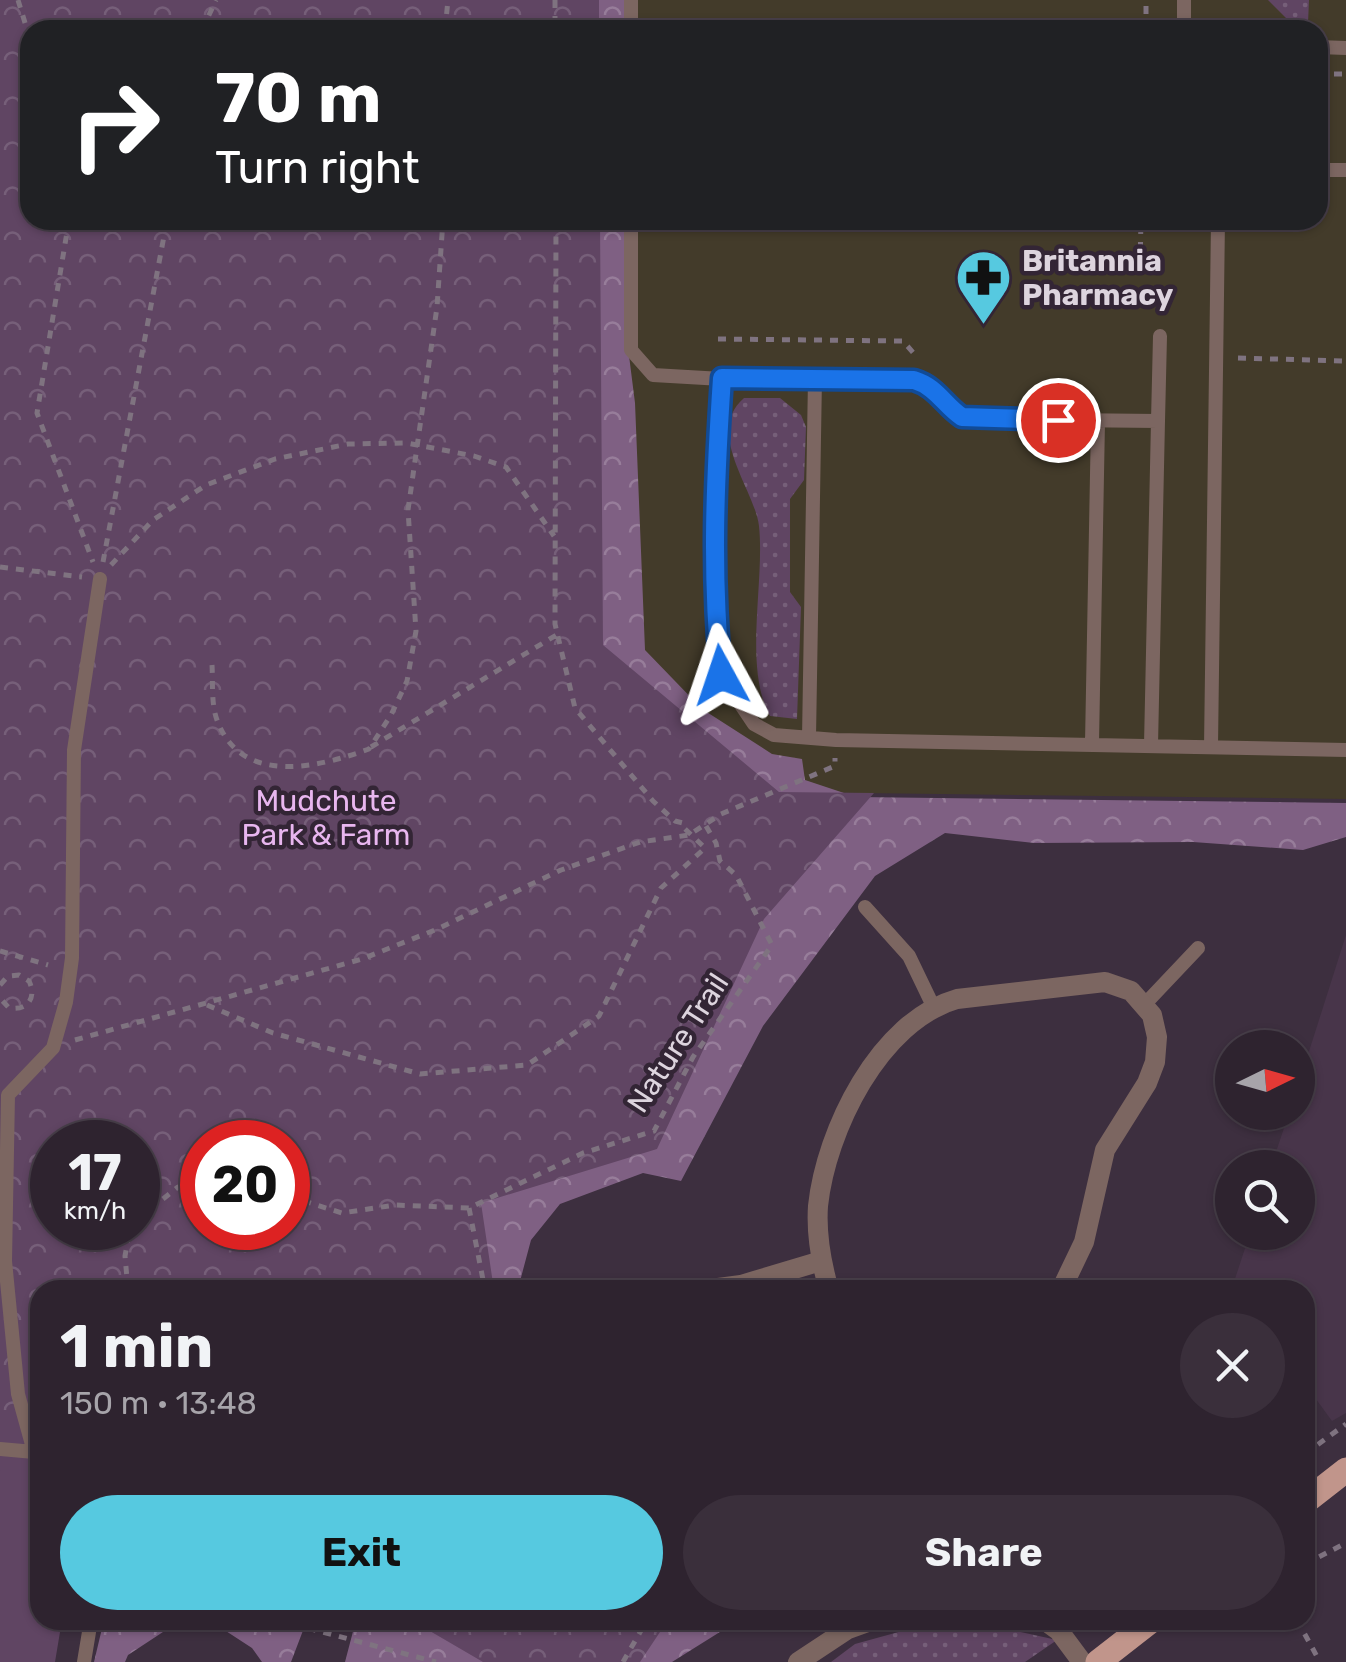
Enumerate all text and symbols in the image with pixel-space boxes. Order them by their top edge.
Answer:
text: 70 m [215,57,382,140]
icon: right [50,60,180,190]
text: Turn right [215,141,419,194]
place label: Britannia Pharmacy [1022,243,1173,313]
pharmacy icon: Britannia Pharmacy [953,248,1013,327]
pin [1016,378,1101,463]
icon: arrive [1031,393,1086,448]
position arrow [669,623,773,727]
park label: Mudchute Park & Farm [242,783,410,853]
street label: Nature Trail [620,967,736,1119]
north arrow [1215,1030,1315,1130]
map controls [1215,1030,1315,1250]
speed limit sign: 20 [180,1120,310,1250]
text: 17 [68,1143,122,1203]
button: search [1215,1150,1315,1250]
text: km/h [64,1196,126,1225]
text: 1 min [60,1311,213,1382]
button: close [1180,1313,1285,1418]
text: 150 m · 13:48 [60,1384,257,1422]
button: Exit [60,1495,663,1610]
button: Share [683,1495,1285,1610]

